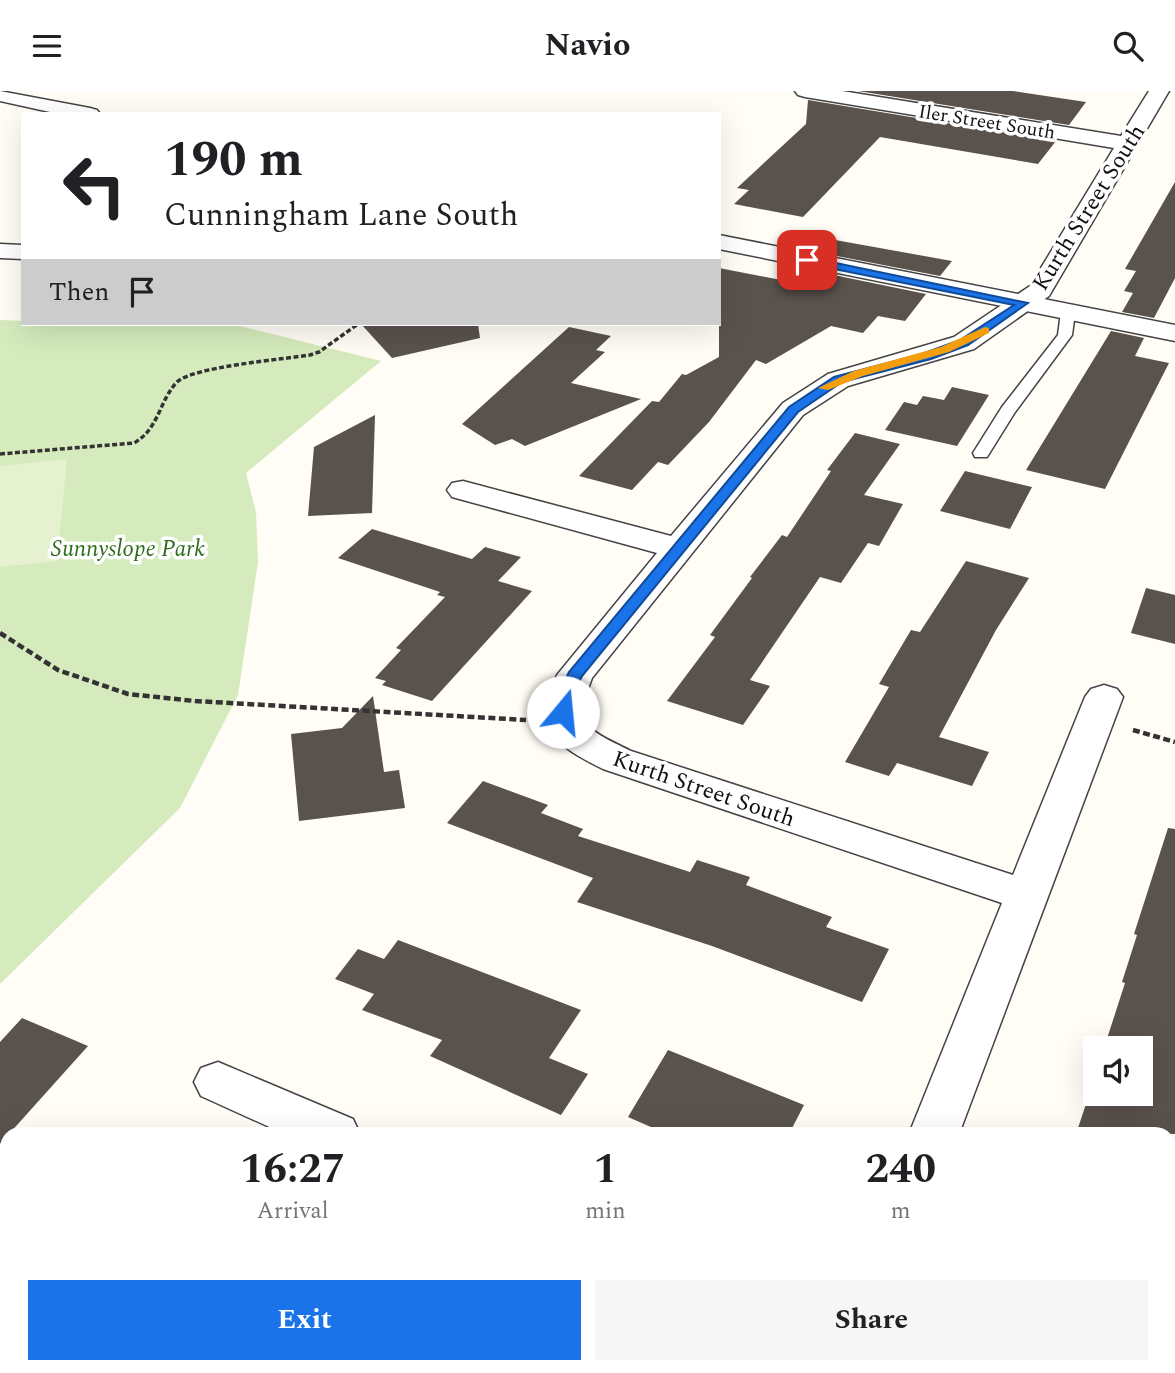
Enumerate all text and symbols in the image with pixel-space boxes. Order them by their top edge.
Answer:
text: Navio [544,21,631,70]
icon: menu [28,27,66,65]
icon: search [1109,27,1147,65]
street label: Iler Street South [916,97,1057,148]
street label: Kurth Street South [1024,118,1155,298]
text: 190 m [164,123,303,198]
icon: left [49,140,140,231]
text: Cunningham Lane South [164,191,518,240]
pin [777,230,837,290]
icon: arrive [788,241,826,279]
text: Then [49,272,109,312]
icon: arrive [123,273,161,311]
park label: Sunnyslope Park [51,532,205,567]
position arrow [526,675,600,749]
street label: Kurth Street South [608,742,799,837]
map controls [1083,1036,1153,1106]
button: sound [1083,1036,1153,1106]
text: 16:27 [240,1138,345,1201]
text: 1 [594,1138,617,1201]
text: 240 [865,1138,936,1201]
text: Arrival [257,1194,328,1229]
text: min [585,1194,626,1229]
text: m [891,1194,911,1229]
button: Exit [28,1280,581,1360]
button: Share [595,1280,1148,1360]

